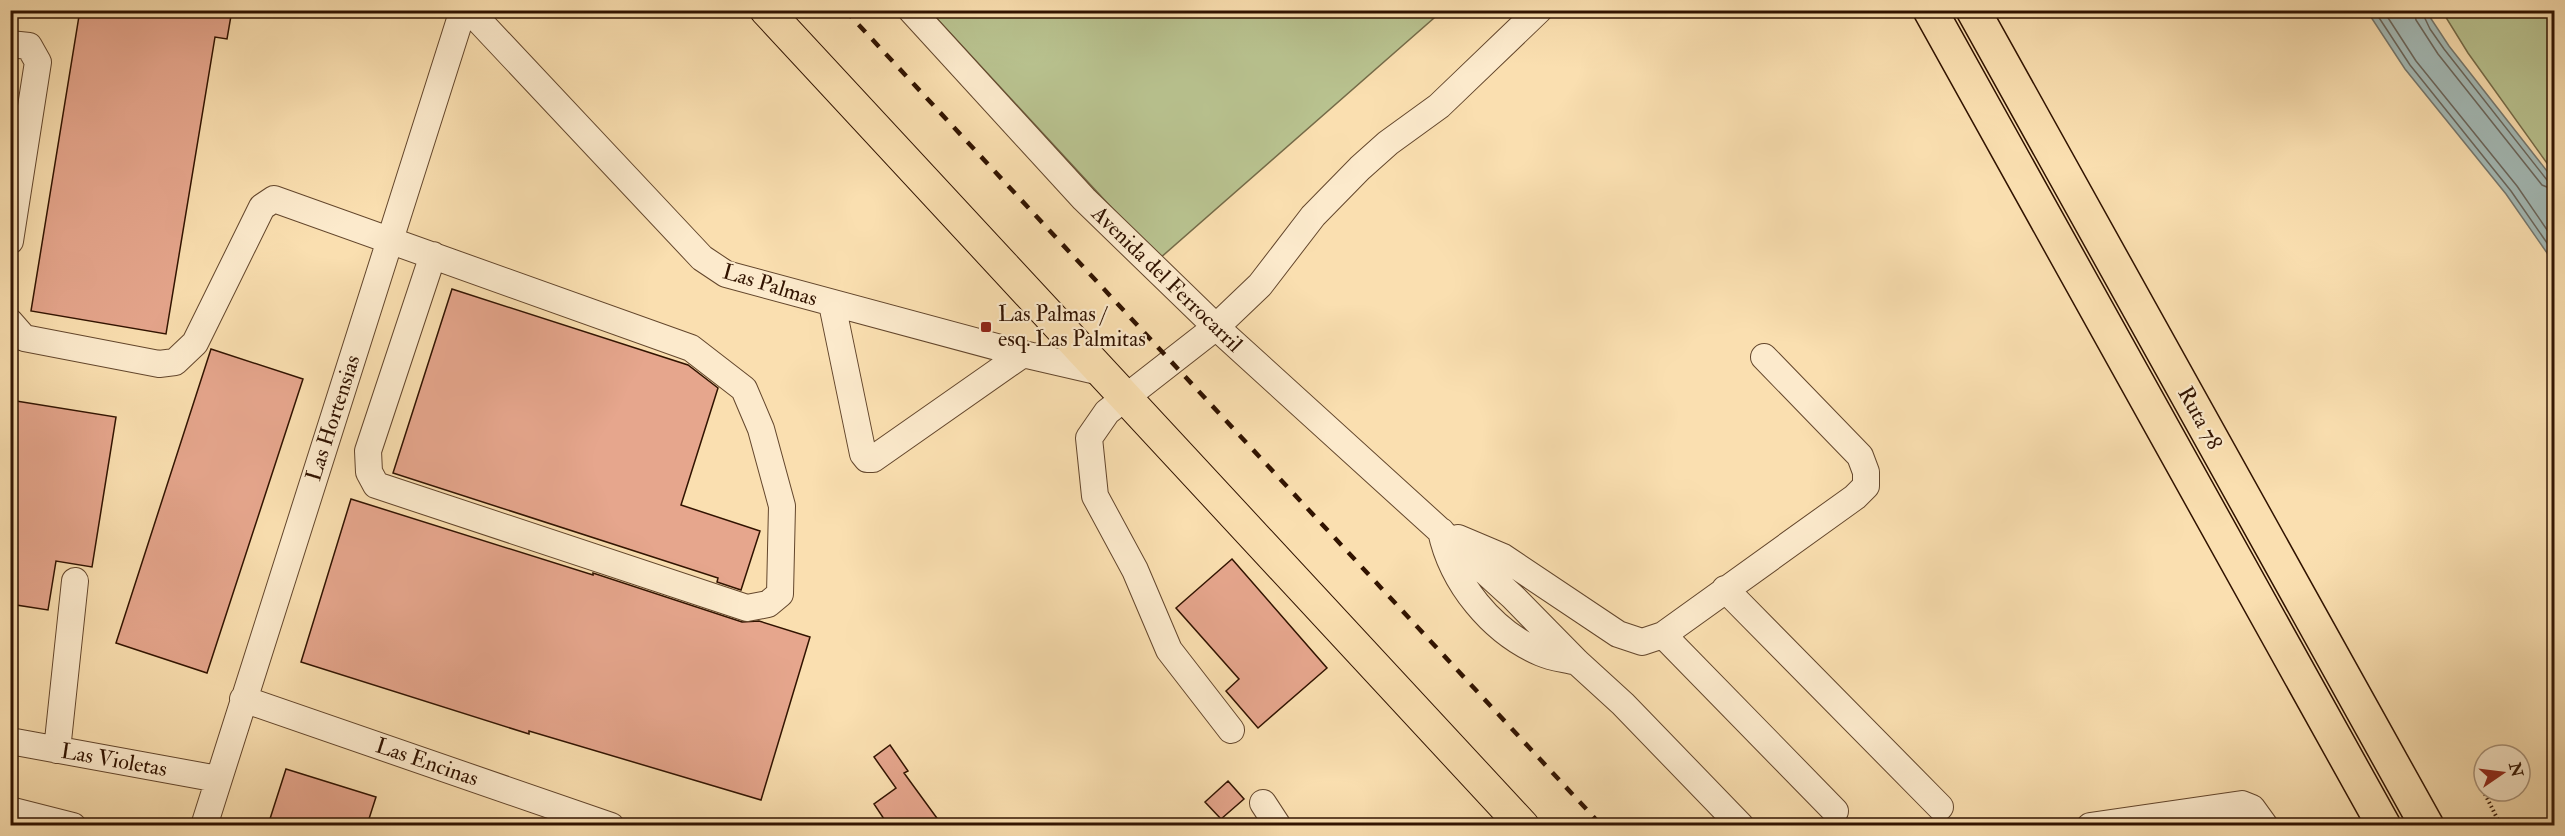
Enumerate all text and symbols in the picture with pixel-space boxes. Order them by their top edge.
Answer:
street label: Avenida del Ferrocarril [1085,199,1249,358]
street label: Las Palmas [719,257,821,313]
place label: Las Palmas / esq. Las Palmitas [998,300,1146,353]
marker: Las Palmas / esq. Las Palmitas [979,320,993,334]
street label: Las Hortensias [299,351,367,485]
street label: Ruta 78 [2171,381,2229,455]
street label: Las Encinas [372,731,482,793]
street label: Las Violetas [59,737,169,783]
north arrow [2472,743,2532,803]
text: N [2504,759,2527,780]

